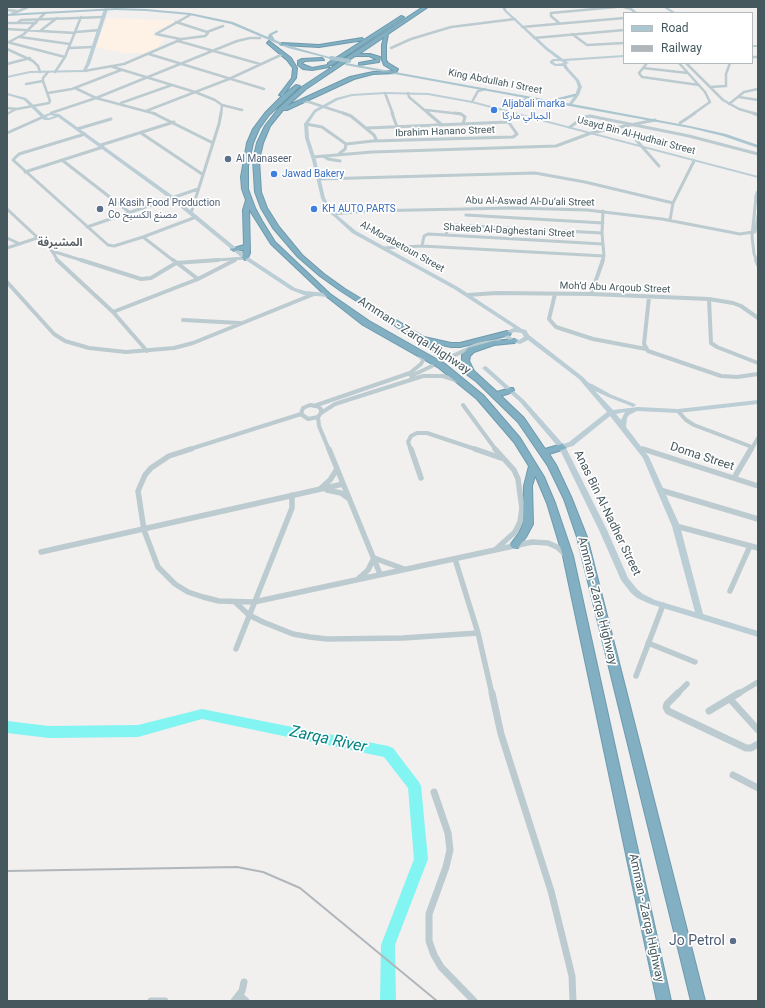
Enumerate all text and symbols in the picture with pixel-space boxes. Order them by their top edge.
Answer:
legend [623,12,753,64]
text: Road [661,21,689,35]
text: Railway [661,41,702,55]
street label: King Abdullah I Street [447,67,543,97]
place label: Aljabali marka الجبالي ماركا [502,98,565,122]
marker: Aljabali marka الجبالي ماركا [489,105,499,115]
street label: Usayd Bin Al-Hudhair Street [575,114,697,158]
street label: Ibrahim Hanano Street [395,124,495,140]
place label: Al Manaseer [236,153,292,165]
marker: Al Manaseer [223,154,233,164]
place label: Jawad Bakery [282,168,344,180]
marker: Jawad Bakery [269,169,279,179]
street label: Abu Al-Aswad Al-Du’ali Street [465,195,595,209]
place label: Al Kasih Food Production Co مصنع الكسيح [108,197,220,220]
place label: KH AUTO PARTS [322,203,396,215]
marker: Al Kasih Food Production Co مصنع الكسيح [95,204,105,214]
marker: KH AUTO PARTS [309,204,319,214]
street label: Al-Morabetoun Street [358,219,446,275]
street label: Shakeeb Al-Daghestani Street [443,222,575,240]
district label: المشيرفة [37,236,83,250]
street label: Moh’d Abu Arqoub Street [559,280,671,296]
street label: Amman - Zarqa Highway [355,294,473,378]
street label: Doma Street [668,440,736,474]
street label: Anas Bin Al-Nadher Street [570,448,644,578]
street label: Amman - Zarqa Highway [574,536,620,666]
water label: Zarqa River [288,722,368,758]
street label: Amman - Zarqa Highway [625,852,667,984]
place label: Jo Petrol [669,933,725,949]
marker: Jo Petrol [728,936,738,946]

